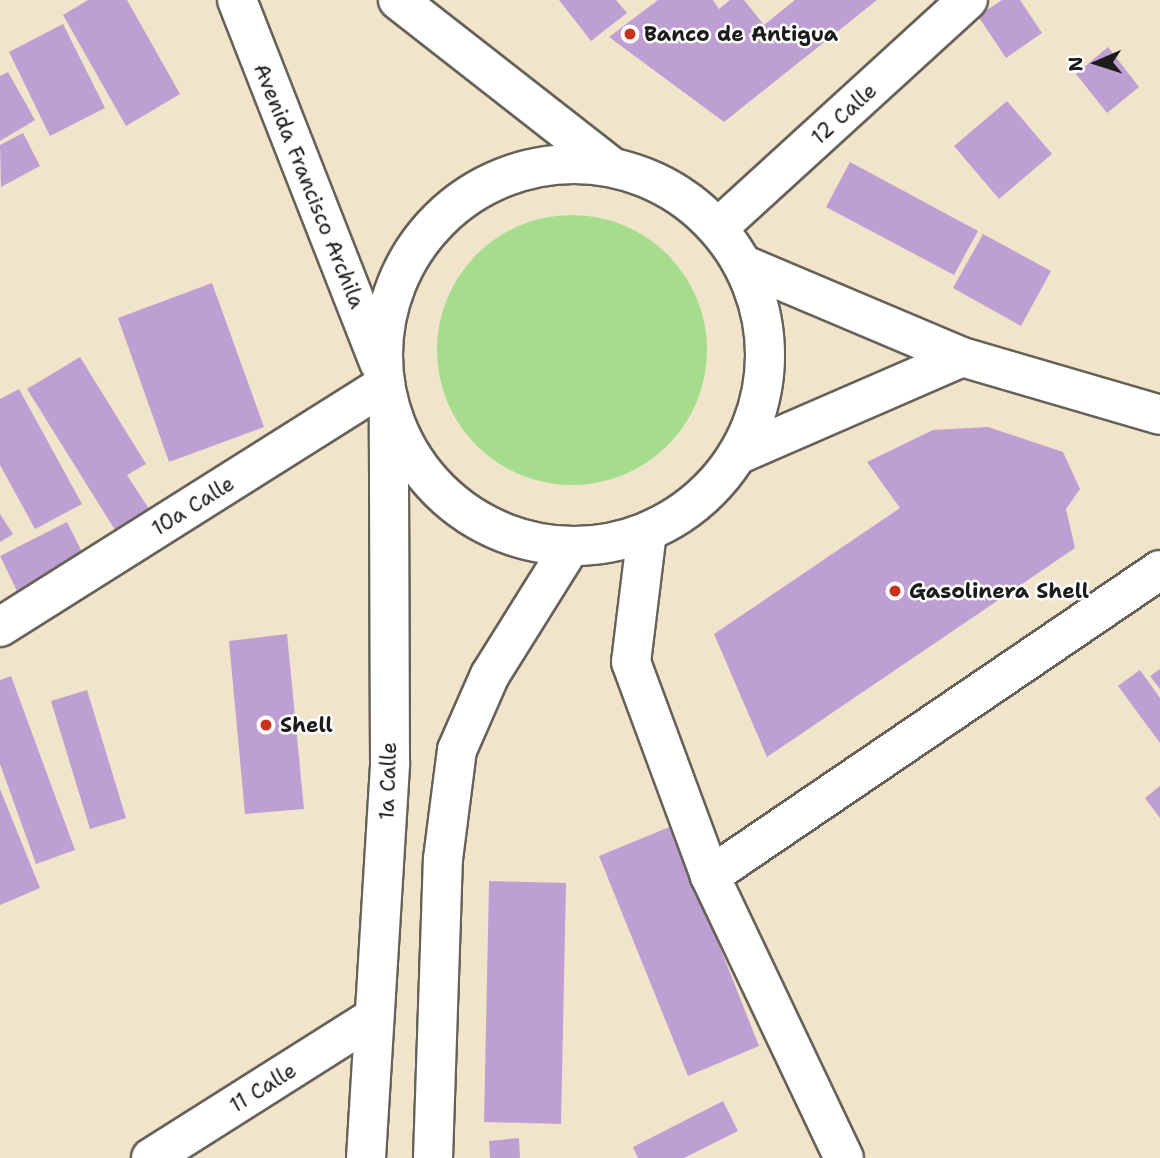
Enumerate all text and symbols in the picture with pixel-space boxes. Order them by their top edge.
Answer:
place label: Banco de Antigua [644,21,838,47]
marker: Banco de Antigua [622,26,638,42]
north arrow [1062,28,1132,98]
text: N [1063,56,1088,72]
street label: Avenida Francisco Archila [248,60,370,312]
street label: 12 Calle [806,78,882,150]
street label: 10a Calle [147,471,239,541]
place label: Gasolinera Shell [909,578,1089,604]
marker: Gasolinera Shell [887,583,903,599]
place label: Shell [280,712,333,738]
marker: Shell [258,717,274,733]
street label: 1a Calle [374,742,402,820]
street label: 11 Calle [225,1058,301,1118]

